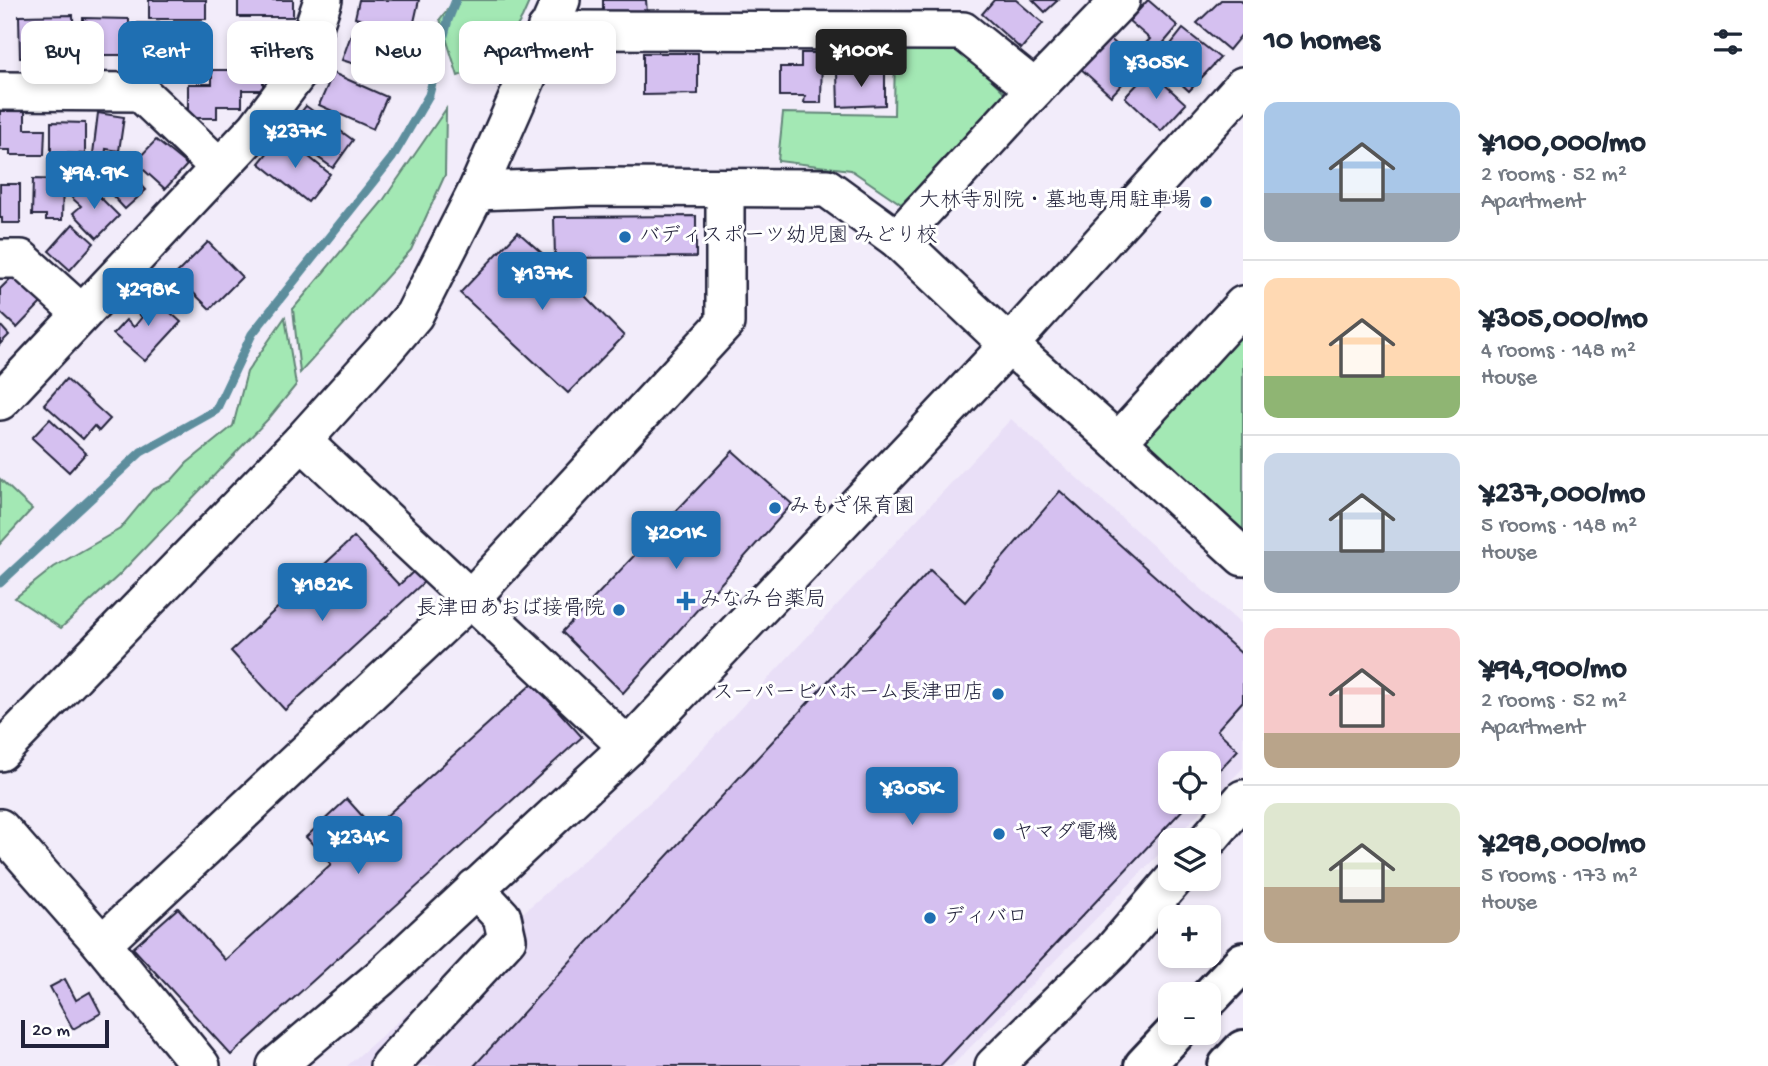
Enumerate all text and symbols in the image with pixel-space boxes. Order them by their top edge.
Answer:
chip: Buy [21,21,104,84]
chip: Rent [118,21,213,84]
chip: Filters [227,21,337,84]
chip: New [351,21,445,84]
chip: Apartment [459,21,616,84]
icon: filters [1709,23,1747,61]
text: 10 homes [1264,25,1380,60]
pin: ¥100K [812,29,910,89]
text: ¥100K [832,38,890,65]
pin: ¥305K [1107,42,1205,101]
text: ¥305K [1126,50,1186,77]
pin: ¥237K [246,110,344,170]
text: ¥237K [266,119,324,146]
text: ¥100,000/mo [1481,127,1646,162]
icon: home [1320,130,1404,214]
pin: ¥94.9K [37,152,151,211]
text: ¥94.9K [62,160,126,187]
text: 2 rooms · 52 m² [1481,162,1627,189]
place label: 大林寺別院・墓地専用駐車場 [919,188,1192,215]
text: Apartment [1481,189,1585,216]
marker: 大林寺別院・墓地専用駐車場 [1198,194,1214,210]
place label: バディスポーツ幼児園 みどり校 [639,224,938,250]
marker: バディスポーツ幼児園 みどり校 [617,229,633,245]
pin: ¥137K [493,252,591,312]
text: ¥137K [514,261,570,288]
pin: ¥298K [99,268,197,328]
text: ¥298K [119,277,177,304]
text: ¥305,000/mo [1481,303,1648,338]
icon: home [1320,306,1404,390]
text: 4 rooms · 148 m² [1481,338,1636,365]
text: House [1481,365,1537,392]
text: ¥237,000/mo [1481,478,1645,513]
icon: home [1320,481,1404,565]
place label: みもざ保育園 [789,494,915,521]
marker: みもざ保育園 [767,500,783,516]
pin: ¥201K [627,512,725,571]
text: 5 rooms · 148 m² [1481,513,1637,540]
text: ¥201K [648,520,704,547]
text: House [1481,540,1537,567]
pin: ¥182K [273,564,371,623]
text: ¥182K [294,572,350,599]
place label: みなみ台薬局 [700,588,826,614]
marker: みなみ台薬局 [678,593,694,609]
place label: 長津田あおば接骨院 [416,597,605,623]
marker: 長津田あおば接骨院 [611,602,627,618]
text: ¥94,900/mo [1481,653,1627,688]
icon: home [1320,656,1404,740]
place label: スーパービバホーム長津田店 [713,680,984,707]
marker: スーパービバホーム長津田店 [990,686,1006,702]
text: 2 rooms · 52 m² [1481,688,1627,715]
text: Apartment [1481,715,1585,742]
map controls [1158,751,1221,1045]
button: locate [1158,751,1221,814]
pin: ¥305K [863,768,961,827]
text: ¥305K [882,776,942,803]
pin: ¥234K [309,816,407,876]
place label: ヤマダ電機 [1013,821,1118,847]
text: ¥234K [329,825,387,852]
marker: ヤマダ電機 [991,826,1007,842]
button: layers [1158,828,1221,891]
text: ¥298,000/mo [1481,828,1646,863]
icon: home [1320,831,1404,915]
text: 5 rooms · 173 m² [1481,863,1638,890]
text: House [1481,890,1537,917]
place label: ディバロ [944,905,1028,931]
button: + [1158,905,1221,968]
marker: ディバロ [922,910,938,926]
button: − [1158,982,1221,1045]
scale bar [21,1017,108,1049]
text: 20 m [32,1020,70,1043]

